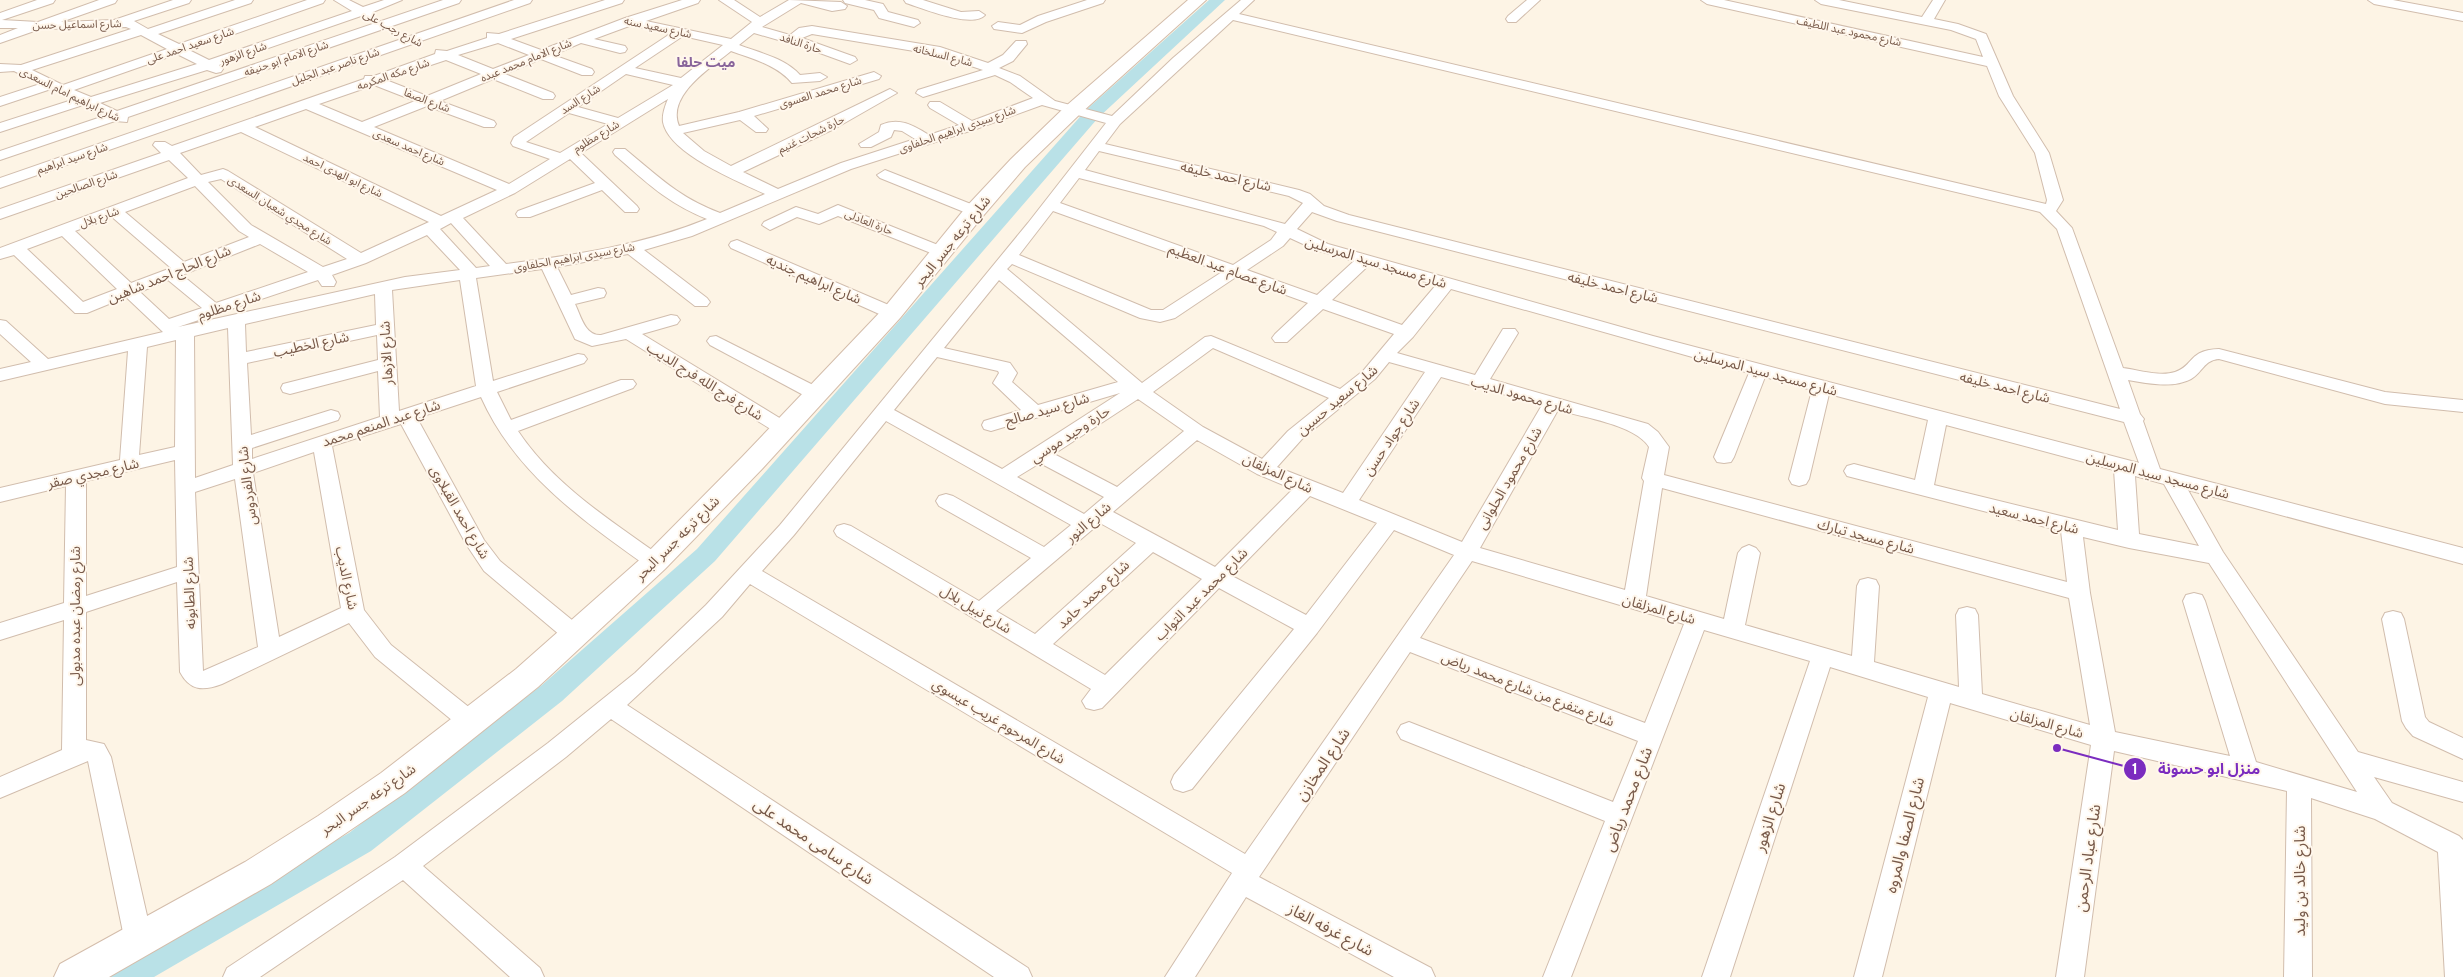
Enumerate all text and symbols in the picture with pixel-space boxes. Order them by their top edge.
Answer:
street label: شارع رجب على [360,7,425,51]
street label: شارع سعيد سنه [623,14,693,42]
street label: شارع محمود عبد اللطيف [1795,14,1903,50]
street label: شارع اسماعيل حسن [32,17,122,33]
street label: شارع سعيد احمد على [145,24,236,67]
street label: حارة النافد [778,31,824,57]
street label: شارع الامام محمد عبده [479,36,574,86]
street label: شارع الامام ابو حنيفه [242,38,331,80]
street label: شارع الزهور [217,39,269,69]
street label: شارع السلخانه [912,42,974,70]
street label: شارع ناصر عبد الجليل [289,45,382,89]
district label: ميت حلفا [677,55,735,72]
street label: شارع مكه المكرمه [355,56,432,94]
street label: شارع ابراهيم امام السعدى [17,65,122,126]
street label: شارع محمد العسوى [777,74,864,112]
street label: شارع السد [558,82,603,118]
street label: شارع الصفا [401,86,452,116]
street label: شارع سيدى ابراهيم الحلفاوى [897,103,1018,157]
street label: حارة شحات غنيم [776,113,848,158]
street label: شارع مظلوم [571,117,622,156]
street label: شارع احمد سعدى [371,127,447,169]
street label: شارع سيد ابراهيم [35,140,110,179]
street label: شارع ابو الهدى احمد [301,151,385,201]
street label: شارع احمد خليفه [1179,159,1273,197]
street label: شارع الصالحين [53,168,120,202]
street label: شارع مجدي شعبان السعدى [224,173,334,250]
street label: شارع ترعه جسر البحر [911,193,996,292]
street label: شارع بلال [78,204,121,232]
street label: حارة العادلى [842,207,895,239]
street label: شارع مسجد سيد المرسلين [1302,234,1448,294]
street label: شارع سيدى ابراهيم الحلفاوى [513,240,636,277]
street label: شارع عصام عبد العظيم [1166,241,1289,301]
street label: شارع الحاج احمد شاهين [105,243,234,309]
street label: شارع ابراهيم جنديه [763,252,864,310]
street label: شارع احمد خليفه [1566,269,1660,309]
street label: شارع مظلوم [196,288,264,326]
street label: شارع الازهار [377,321,399,386]
street label: شارع الخطيب [272,329,351,363]
street label: شارع فرج الله فرج الديب [642,340,765,426]
street label: شارع مسجد سيد المرسلين [1692,346,1839,402]
street label: شارع سعيد حسين [1294,362,1383,441]
street label: شارع احمد خليفه [1958,369,2052,409]
street label: شارع محمود الديب [1468,374,1575,420]
street label: شارع سيد صالح [1003,390,1092,432]
street label: شارع جواد حسن [1360,396,1425,480]
street label: شارع عبد المنعم محمد [320,397,443,453]
street label: حارة وحيد موسي [1028,403,1115,468]
street label: شارع محمود الحلوانى [1474,424,1547,534]
street label: شارع الفردوس [235,445,263,526]
street label: شارع مسجد سيد المرسلين [2084,449,2231,505]
street label: شارع المزلقان [1239,451,1315,499]
street label: شارع مجدي صقر [45,456,141,495]
street label: شارع احمد القبلاوى [424,463,492,563]
street label: شارع ترعه جسر البحر [632,493,725,586]
street label: شارع النور [1062,499,1116,548]
street label: شارع احمد سعيد [1987,500,2080,540]
street label: شارع مسجد تبارك [1815,516,1916,560]
street label: شارع الديب [330,545,361,612]
street label: شارع محمد عبد التواب [1152,545,1253,646]
street label: شارع رمضان عبده مدبولى [68,546,86,686]
street label: شارع الطابونه [181,556,201,629]
street label: شارع محمد حامد [1054,557,1134,634]
street label: شارع نبيل بلال [936,582,1014,639]
street label: شارع المزلقان [1620,592,1697,630]
street label: شارع متفرع من شارع محمد رياض [1438,650,1616,732]
street label: شارع المرحوم غريب عيسوي [928,676,1068,770]
street label: شارع المزلقان [2008,706,2085,744]
street label: شارع المخازن [1292,725,1356,806]
street label: شارع محمد رياض [1600,744,1659,855]
callout: منزل ابو حسونة [2123,754,2270,784]
street label: شارع ترعه جسر البحر [317,761,420,841]
text: 1 [2132,761,2138,780]
text: منزل ابو حسونة [2158,761,2260,780]
street label: شارع الصفا والمروه [1882,775,1931,896]
street label: شارع الزهور [1750,781,1792,856]
street label: شارع سامى محمد على [748,795,877,891]
street label: شارع عباد الرحمن [2072,803,2107,914]
street label: شارع خالد بن وليد [2291,826,2312,937]
street label: شارع غرفه الغاز [1282,899,1376,963]

